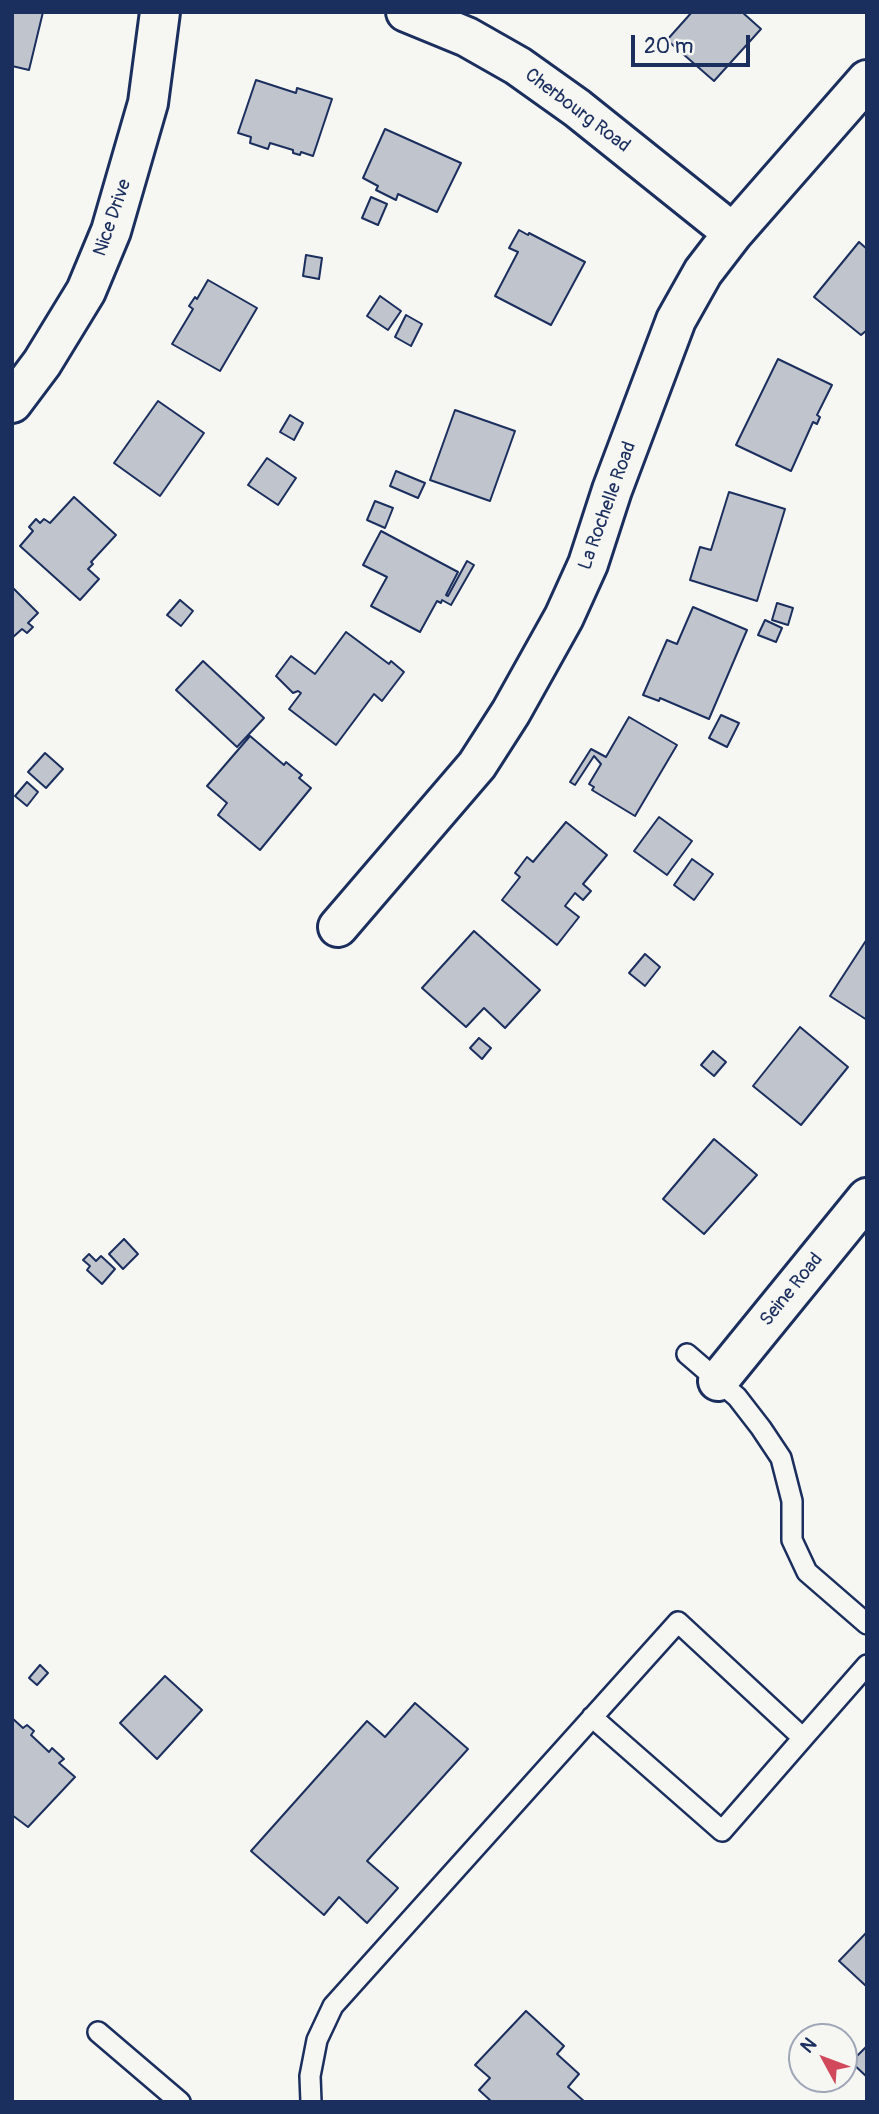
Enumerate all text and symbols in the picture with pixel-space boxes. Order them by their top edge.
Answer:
scale bar [634,21,753,65]
text: 20 m [644,33,693,60]
street label: Cherbourg Road [520,64,634,158]
street label: Nice Drive [89,176,137,260]
street label: La Rochelle Road [574,439,642,573]
street label: Seine Road [756,1249,828,1331]
north arrow [788,2023,858,2093]
text: N [795,2033,822,2058]

